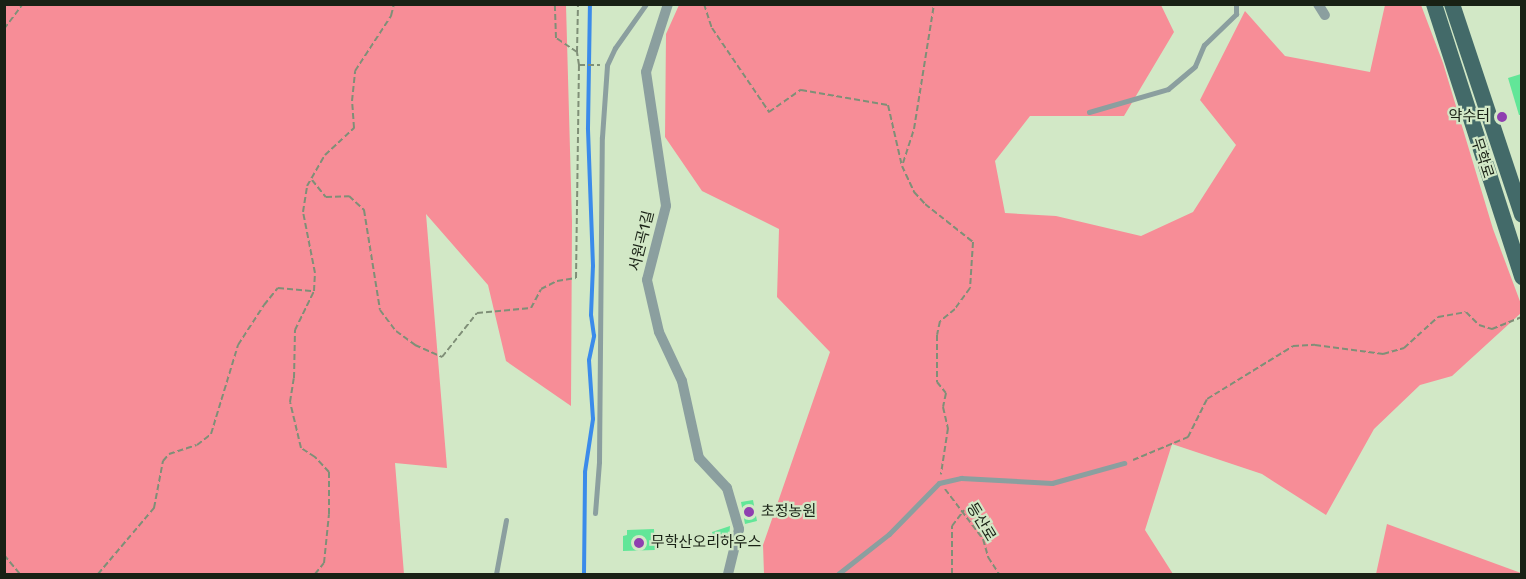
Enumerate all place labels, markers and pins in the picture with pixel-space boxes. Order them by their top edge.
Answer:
place label: 약수터 [1449,108,1490,126]
marker: 약수터 [1495,110,1509,124]
place label: 초정농원 [761,503,816,521]
marker: 초정농원 [742,505,756,519]
place label: 무학산오리하우스 [651,534,761,552]
marker: 무학산오리하우스 [632,536,646,550]

